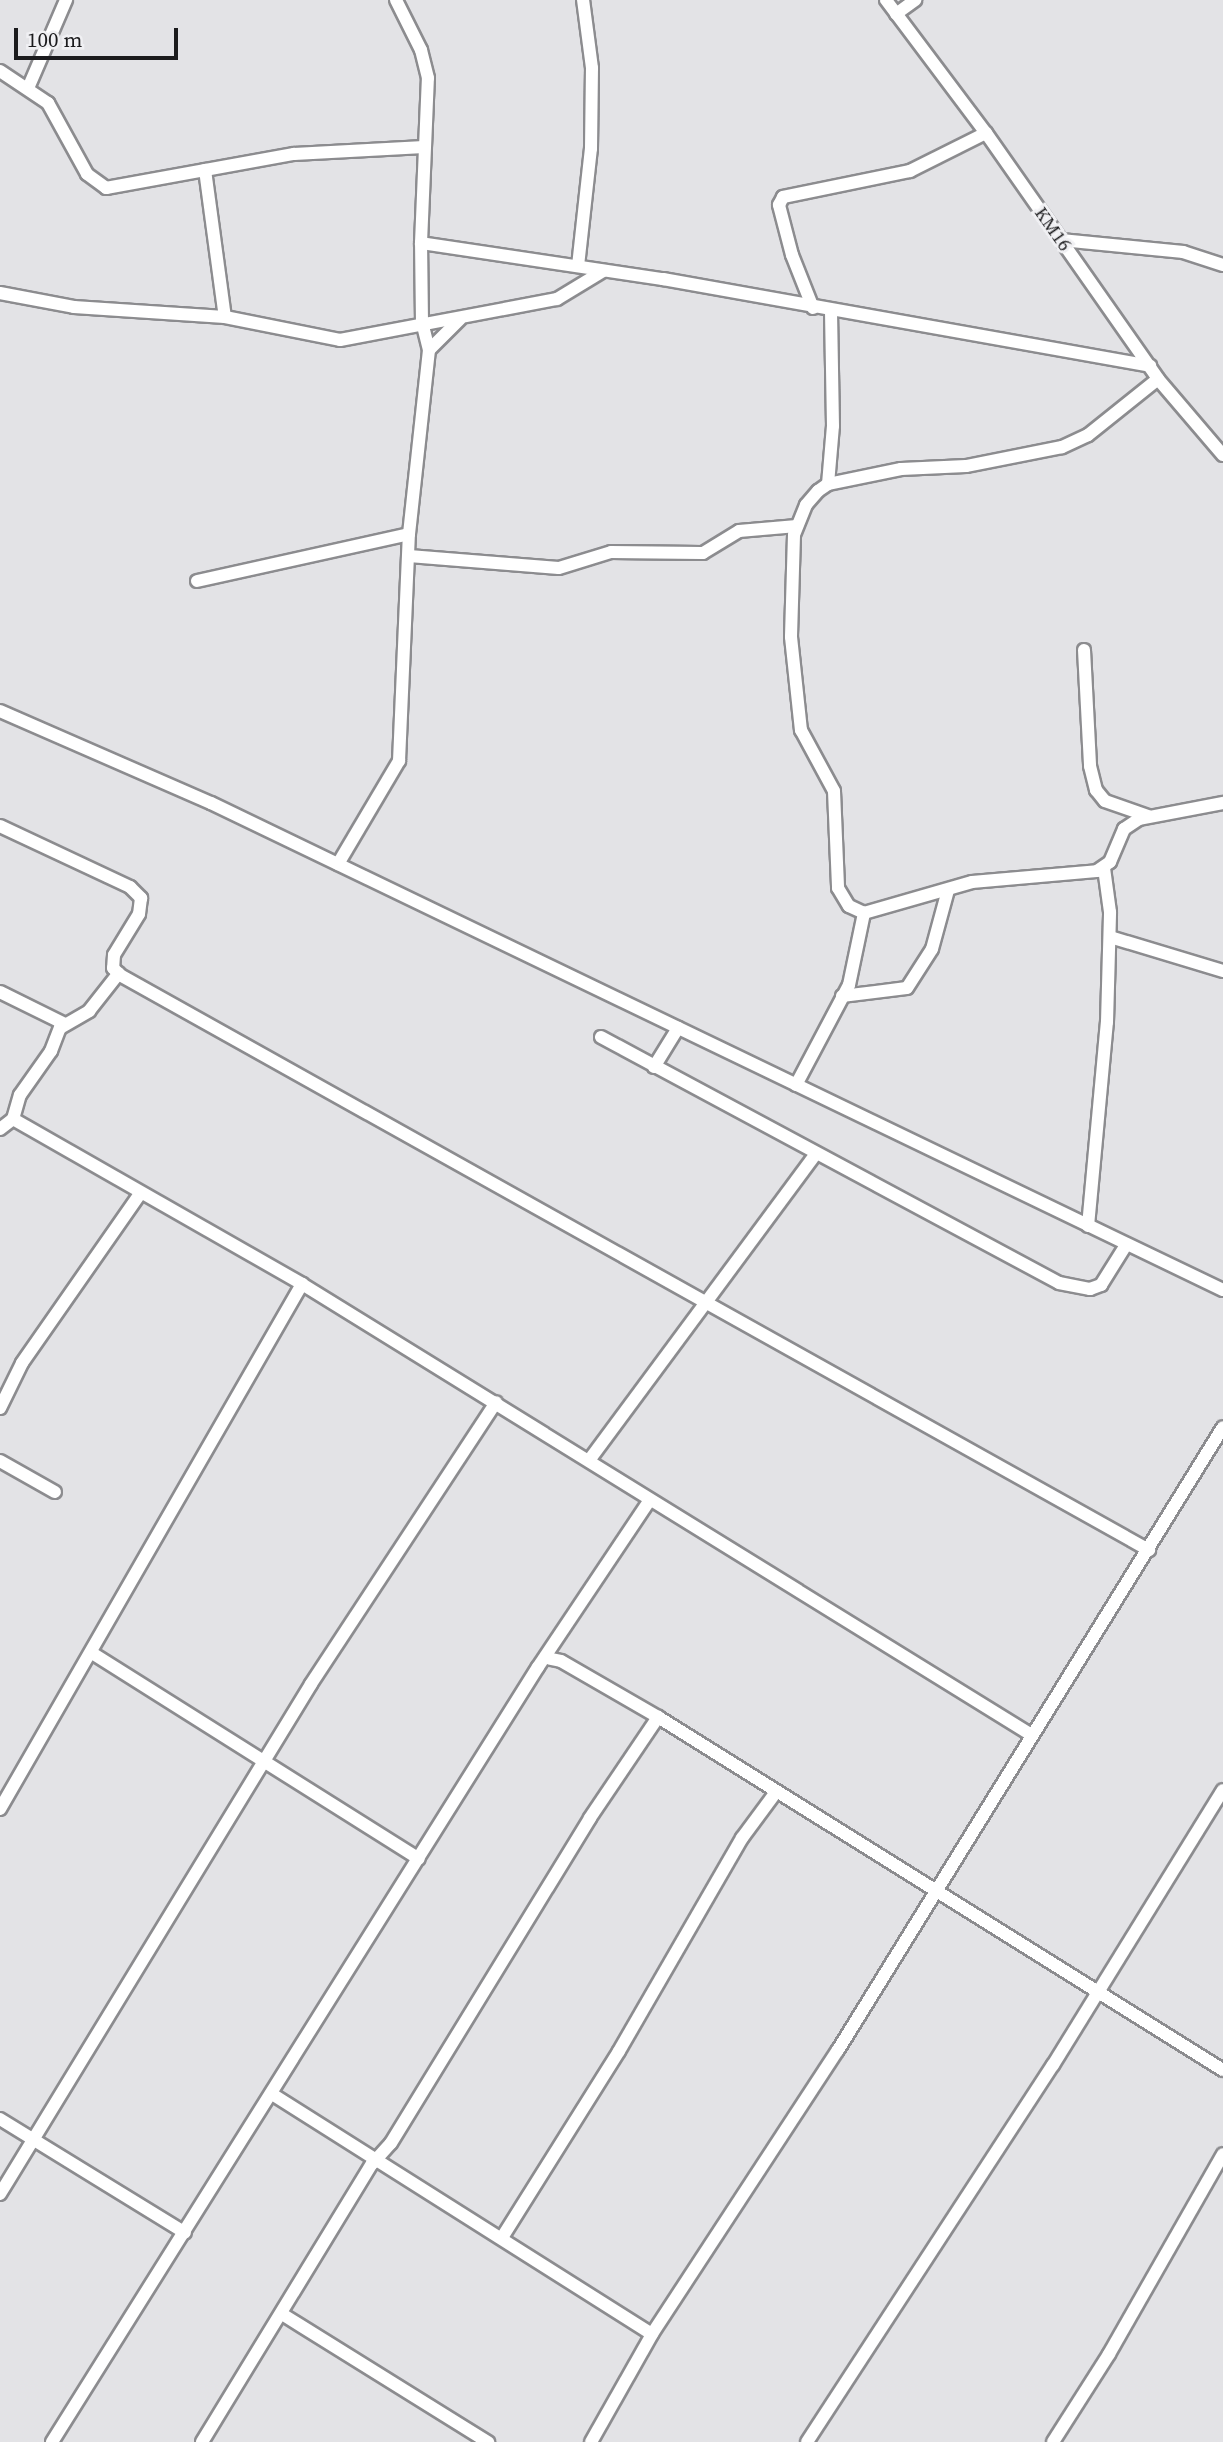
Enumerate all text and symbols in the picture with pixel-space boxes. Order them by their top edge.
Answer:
scale bar [18,14,182,58]
text: 100 m [27,25,82,54]
street label: KM16 [1030,202,1076,256]

